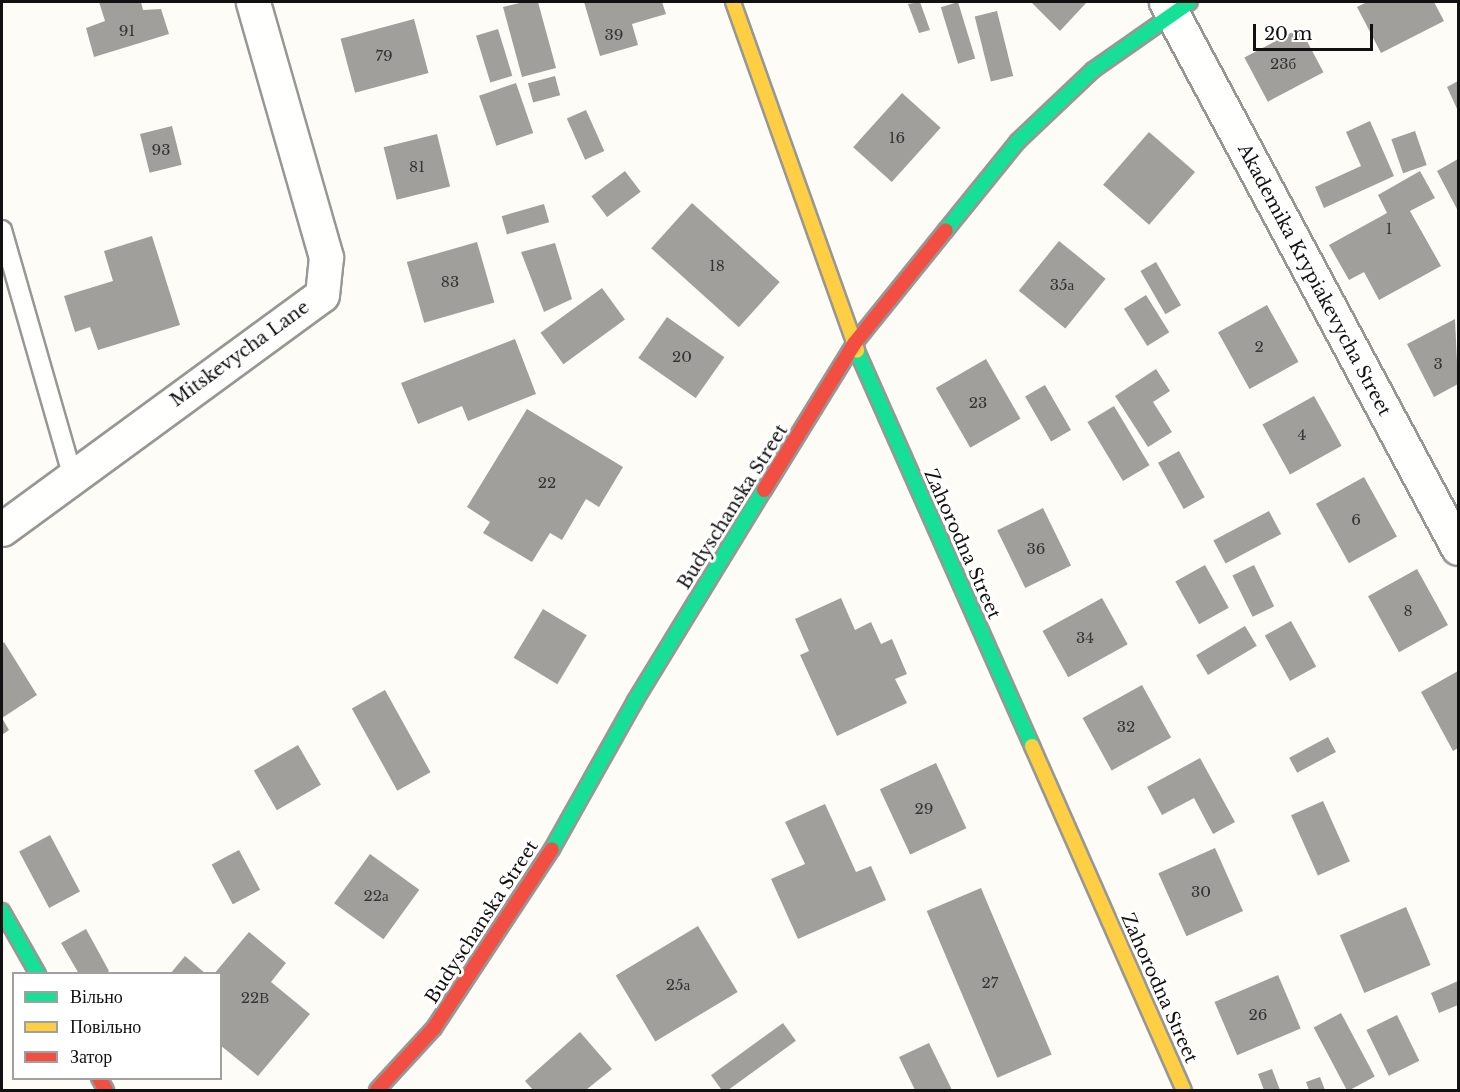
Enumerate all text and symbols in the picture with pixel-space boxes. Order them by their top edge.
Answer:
scale bar [1256,12,1376,50]
house number: 91 [119,22,135,40]
text: 20 m [1264,23,1312,45]
house number: 39 [605,26,623,44]
house number: 79 [375,47,393,65]
house number: 23б [1270,55,1296,73]
house number: 16 [889,129,905,147]
street label: Akademika Krypiakevycha Street [1233,140,1395,420]
house number: 93 [152,141,170,159]
house number: 81 [409,158,425,176]
house number: 1 [1386,220,1392,238]
house number: 18 [709,257,725,275]
house number: 83 [441,273,459,291]
house number: 35а [1050,276,1074,294]
street label: Mitskevycha Lane [166,296,314,412]
house number: 2 [1254,338,1264,356]
house number: 20 [672,348,692,366]
house number: 3 [1433,355,1443,373]
house number: 23 [969,394,987,412]
street label: Budyschanska Street [673,421,793,593]
house number: 4 [1298,426,1306,444]
street label: Zahorodna Street [919,466,1005,622]
house number: 22 [538,474,556,492]
house number: 6 [1351,511,1361,529]
house number: 36 [1027,540,1045,558]
house number: 8 [1403,602,1413,620]
house number: 34 [1076,629,1094,647]
house number: 32 [1117,718,1135,736]
house number: 29 [915,800,933,818]
street label: Budyschanska Street [421,836,543,1008]
house number: 30 [1191,883,1211,901]
house number: 22а [363,887,389,905]
street label: Zahorodna Street [1116,910,1202,1066]
legend [12,972,222,1080]
house number: 27 [982,974,998,992]
house number: 25а [666,976,690,994]
text: Вільно [70,986,123,1008]
house number: 22В [241,989,269,1007]
house number: 26 [1249,1006,1267,1024]
text: Повільно [70,1016,141,1038]
text: Затор [70,1046,112,1068]

